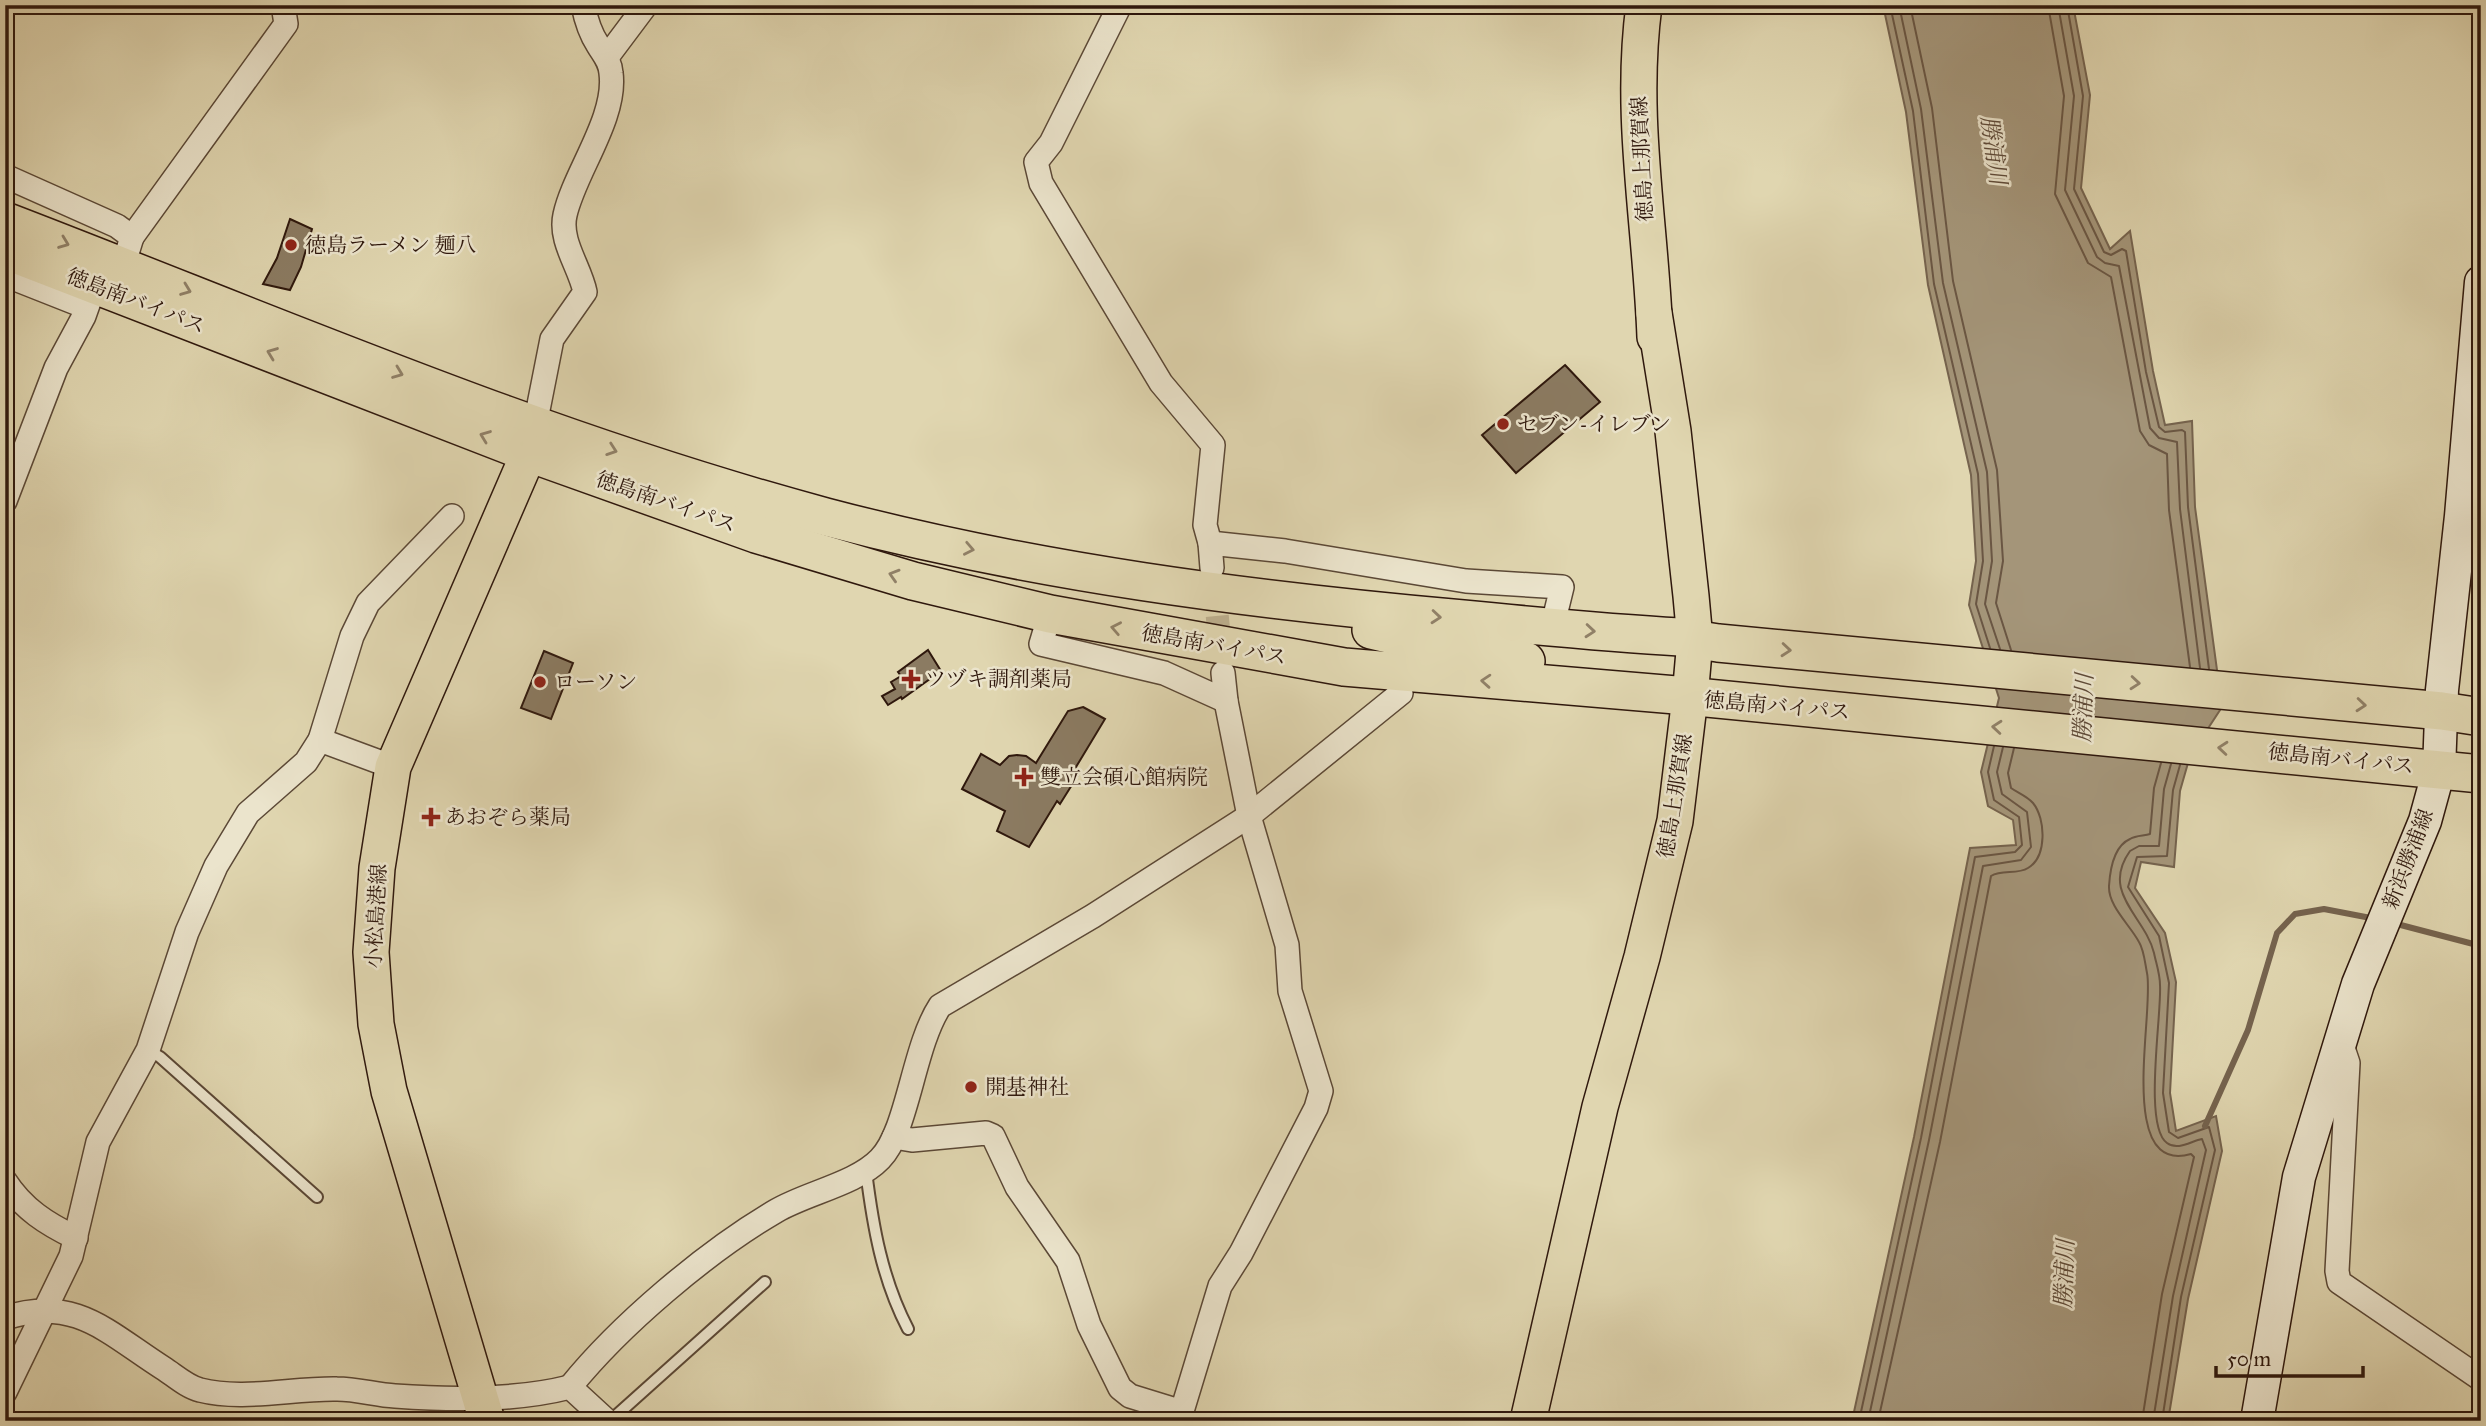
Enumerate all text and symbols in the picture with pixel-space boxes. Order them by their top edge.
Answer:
street label: 徳島上那賀線 [1626,95,1658,223]
water label: 勝浦川 [1975,114,2013,189]
place label: 徳島ラーメン 麺八 [305,232,476,258]
one-way arrow [57,235,69,249]
marker: 徳島ラーメン 麺八 [283,237,299,253]
street label: 徳島南バイパス [63,263,209,339]
one-way arrow [179,282,191,296]
one-way arrow [267,348,279,362]
one-way arrow [391,364,403,378]
place label: セブン-イレブン [1517,411,1671,437]
marker: セブン-イレブン [1495,416,1511,432]
one-way arrow [479,430,491,444]
one-way arrow [605,442,617,456]
street label: 徳島南バイパス [592,466,740,538]
one-way arrow [963,541,975,556]
one-way arrow [889,569,901,584]
one-way arrow [1431,609,1442,624]
street label: 徳島南バイパス [1140,619,1288,671]
one-way arrow [1110,621,1122,636]
one-way arrow [1585,623,1596,638]
one-way arrow [1781,642,1792,657]
place label: ツヅキ調剤薬局 [925,666,1072,692]
place label: ローソン [554,669,637,695]
water label: 勝浦川 [2068,670,2098,743]
marker: ツヅキ調剤薬局 [903,671,919,687]
marker: ローソン [532,674,548,690]
one-way arrow [1480,674,1491,689]
one-way arrow [2129,676,2140,691]
street label: 徳島南バイパス [1703,687,1851,725]
one-way arrow [2356,697,2367,712]
one-way arrow [1991,720,2002,735]
street label: 徳島上那賀線 [1652,732,1698,860]
street label: 徳島南バイパス [2267,738,2415,780]
one-way arrow [2218,741,2229,756]
place label: 雙立会碩心館病院 [1040,764,1208,790]
marker: 雙立会碩心館病院 [1014,767,1034,787]
place label: あおぞら薬局 [445,804,571,830]
street label: 新浜勝浦線 [2377,805,2439,913]
marker: あおぞら薬局 [423,809,439,825]
street label: 小松島港線 [360,863,392,969]
place label: 開基神社 [985,1074,1069,1100]
marker: 開基神社 [963,1079,979,1095]
water label: 勝浦川 [2049,1236,2079,1309]
scale bar [2216,1335,2364,1379]
text: 50 m [2227,1346,2272,1372]

